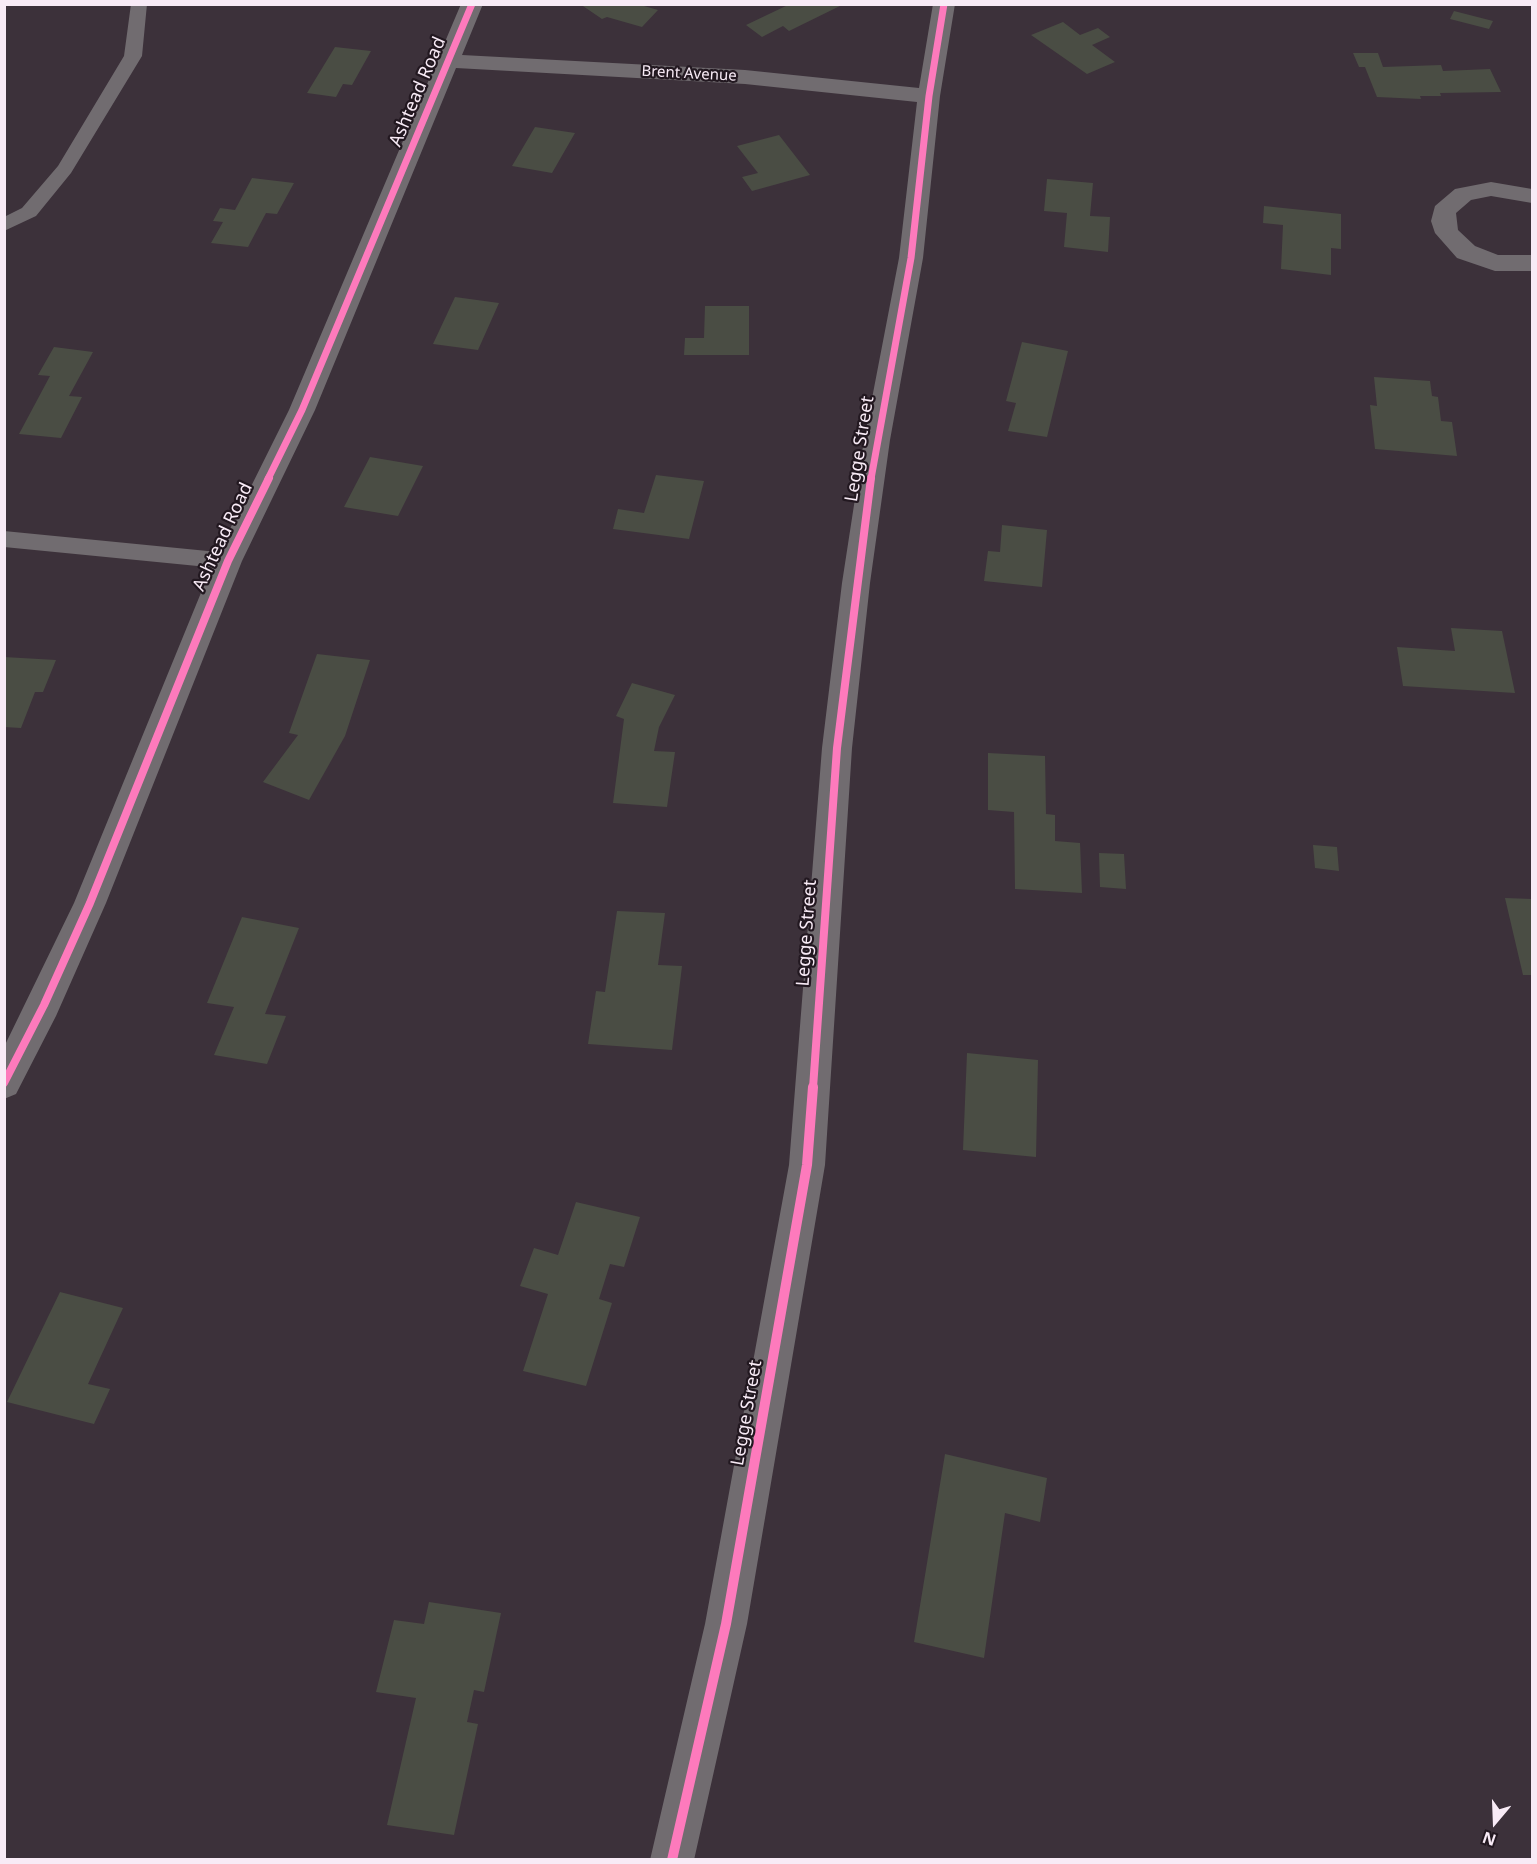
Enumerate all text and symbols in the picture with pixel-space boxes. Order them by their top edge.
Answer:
street label: Ashtead Road [385,34,451,150]
street label: Brent Avenue [641,63,737,85]
street label: Legge Street [841,395,879,503]
street label: Ashtead Road [188,479,258,595]
street label: Legge Street [793,879,821,987]
street label: Legge Street [727,1359,767,1467]
north arrow [1465,1792,1525,1852]
text: N [1479,1827,1499,1852]

